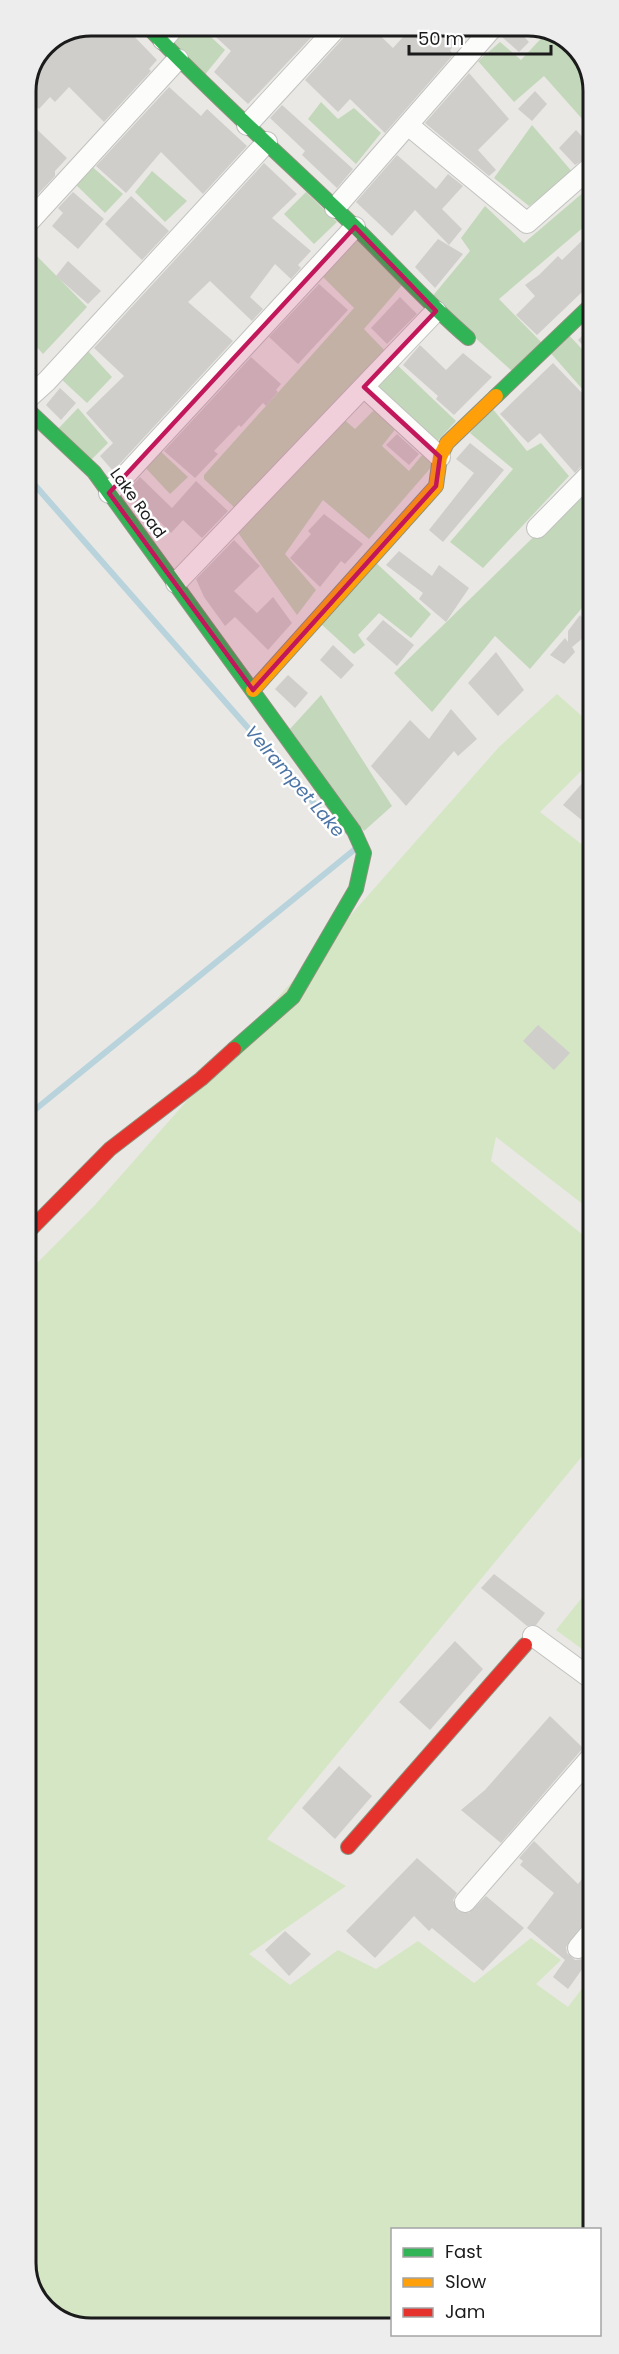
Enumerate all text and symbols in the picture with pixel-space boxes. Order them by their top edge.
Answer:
scale bar [409,18,552,56]
text: 50 m [418,26,464,51]
street label: Lake Road [105,463,171,543]
water label: Velrampet Lake [239,720,351,842]
legend [391,2228,601,2336]
text: Fast [445,2239,482,2264]
text: Slow [445,2269,487,2294]
text: Jam [445,2299,485,2324]

